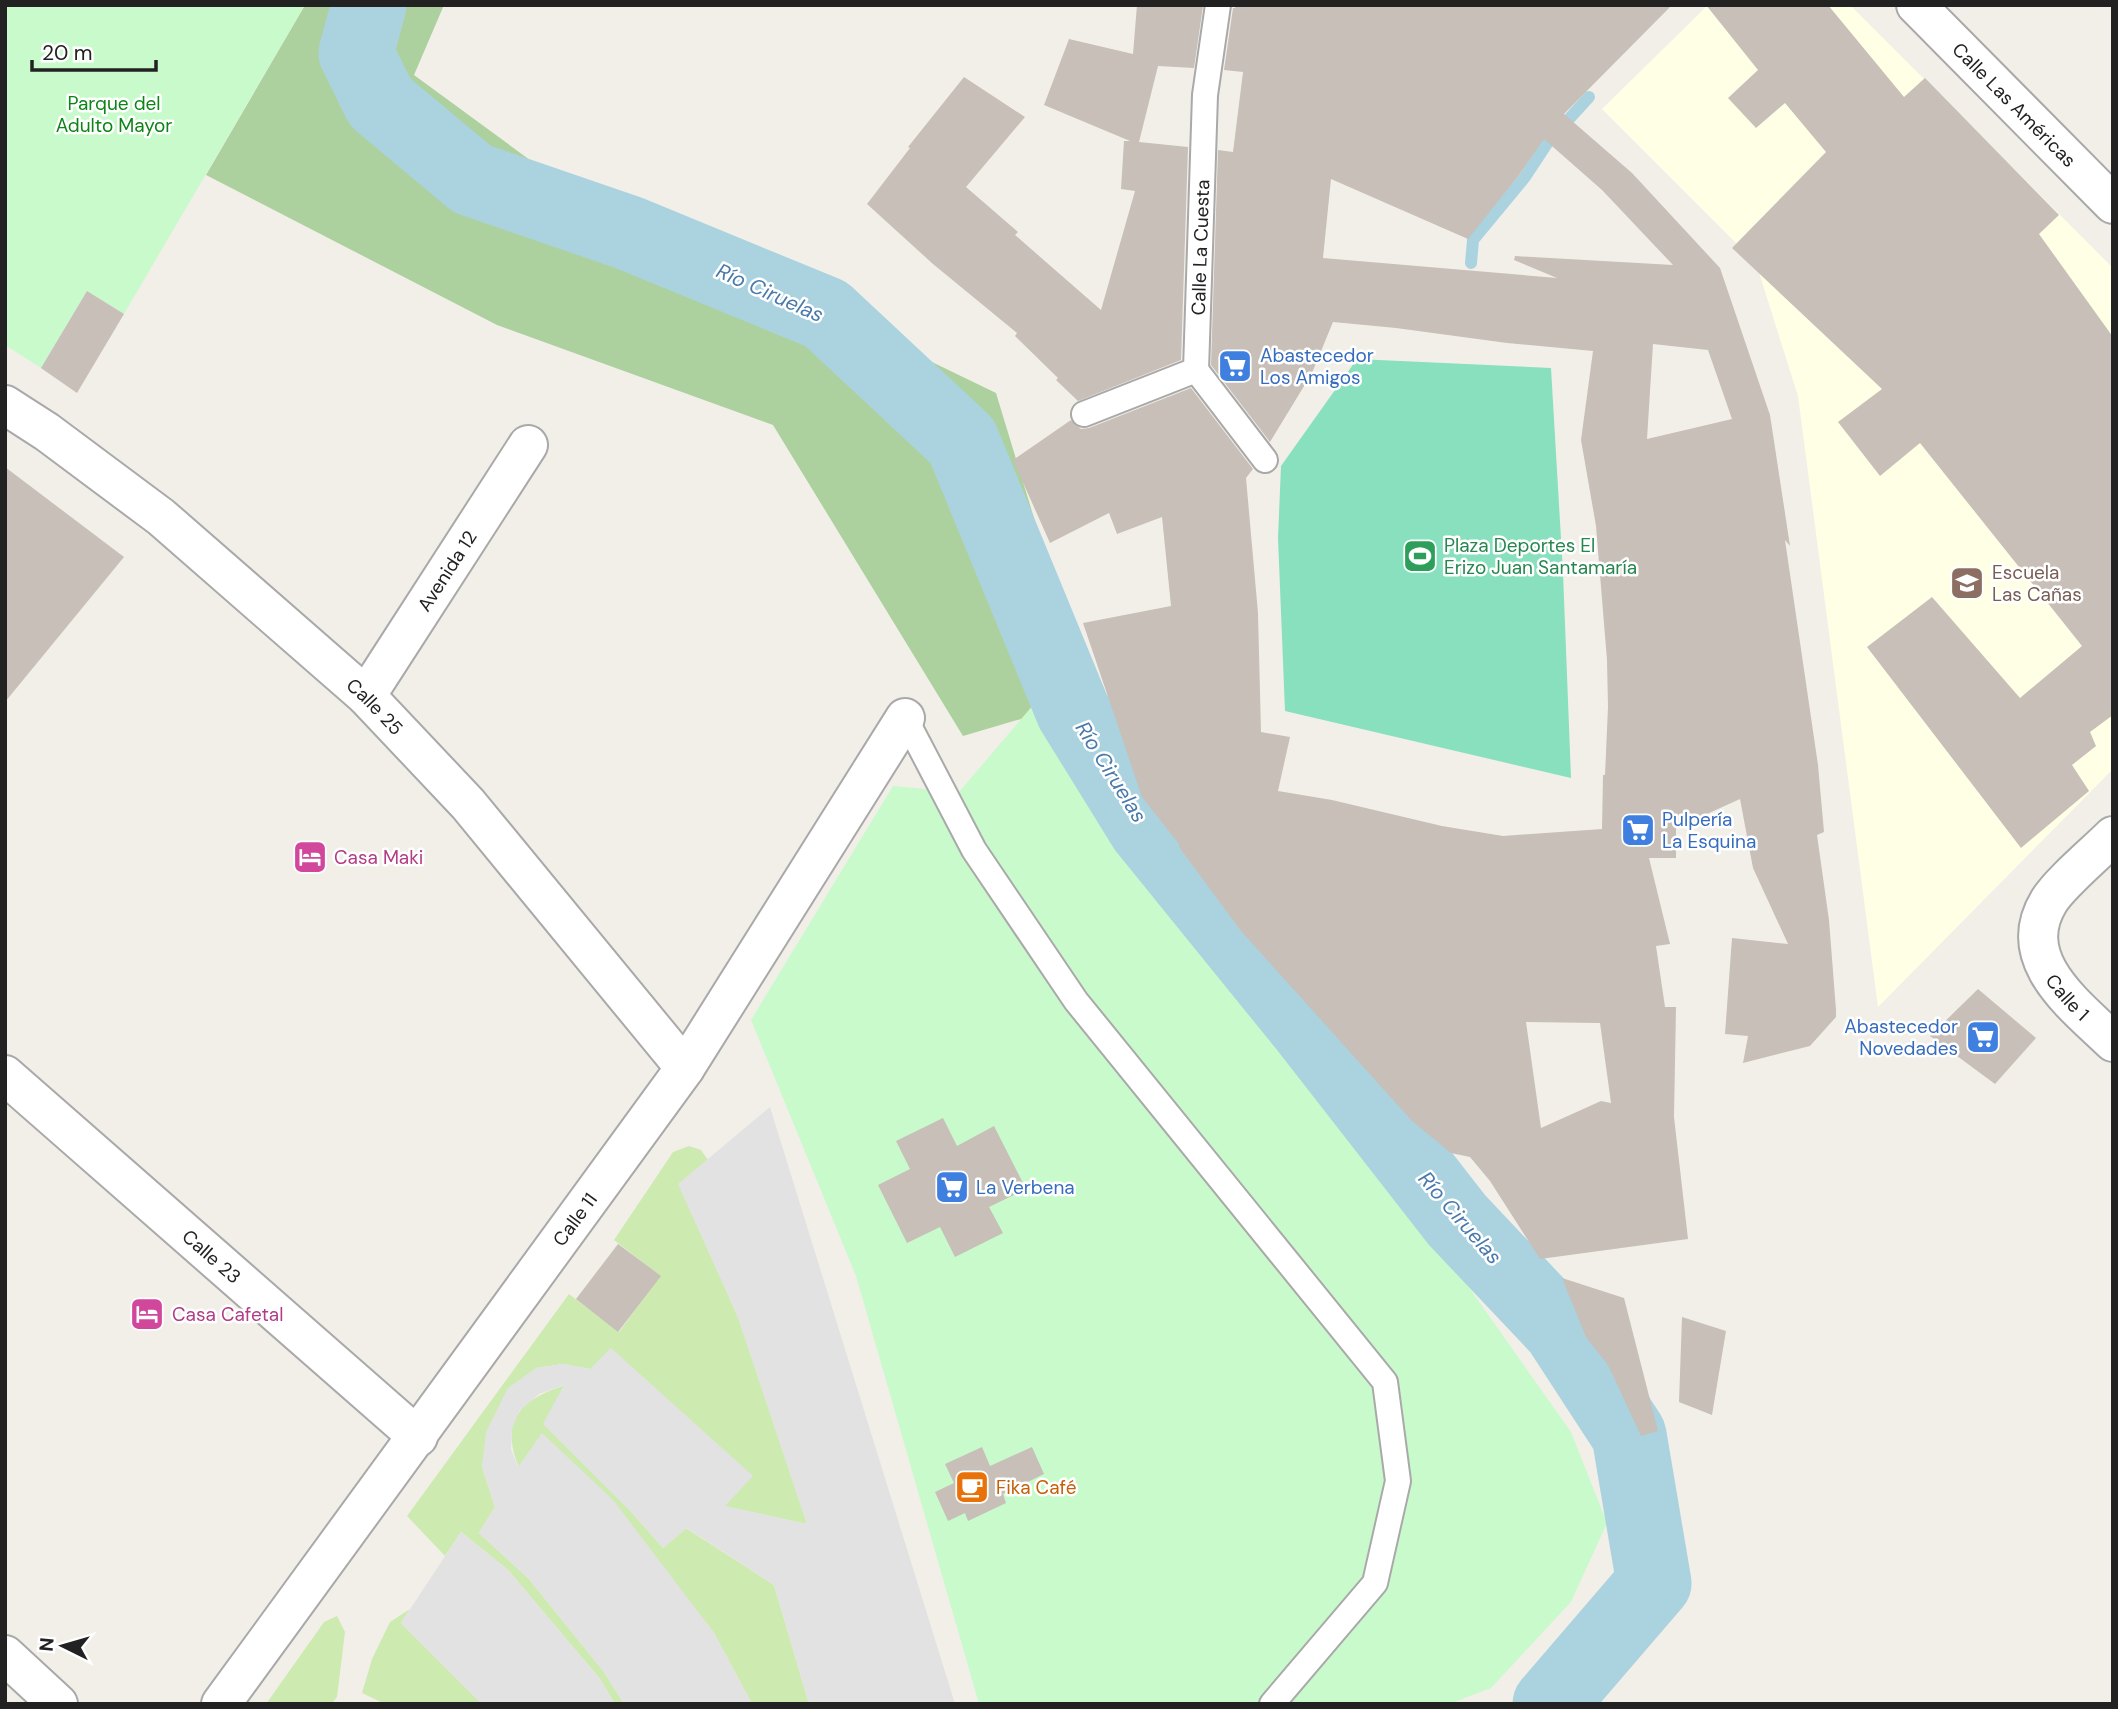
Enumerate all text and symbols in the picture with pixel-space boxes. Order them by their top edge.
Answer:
scale bar [32,28,156,72]
street label: Calle Las Américas [1947,37,2081,173]
text: 20 m [42,39,93,67]
park label: Parque del Adulto Mayor [56,91,172,138]
street label: Calle La Cuesta [1186,179,1215,316]
water label: Río Ciruelas [712,257,828,329]
place label: Abastecedor Los Amigos [1260,343,1374,390]
supermarket icon: Abastecedor Los Amigos [1216,347,1254,385]
street label: Avenida 12 [412,526,483,616]
place label: Plaza Deportes El Erizo Juan Santamaría [1444,533,1637,580]
sports icon: Plaza Deportes El Erizo Juan Santamaría [1401,537,1439,575]
place label: Escuela Las Cañas [1992,560,2082,607]
school or university icon: Escuela Las Cañas [1948,564,1986,602]
street label: Calle 25 [341,673,408,741]
water label: Río Ciruelas [1069,716,1153,828]
place label: Pulpería La Esquina [1662,807,1756,854]
supermarket icon: Pulpería La Esquina [1619,811,1657,849]
hotel icon: Casa Maki [291,838,329,876]
place label: Casa Maki [334,845,423,870]
street label: Calle 1 [2040,969,2095,1026]
place label: Abastecedor Novedades [1844,1014,1958,1061]
supermarket icon: Abastecedor Novedades [1964,1018,2002,1056]
water label: Río Ciruelas [1412,1166,1508,1270]
supermarket icon: La Verbena [933,1168,971,1206]
place label: La Verbena [976,1175,1075,1200]
street label: Calle 11 [547,1188,603,1251]
street label: Calle 23 [177,1224,246,1289]
hotel icon: Casa Cafetal [128,1295,166,1333]
place label: Casa Cafetal [172,1302,283,1327]
cafe icon: Fika Café [953,1468,991,1506]
place label: Fika Café [996,1475,1076,1500]
north arrow [28,1611,98,1681]
text: N [34,1637,60,1653]

